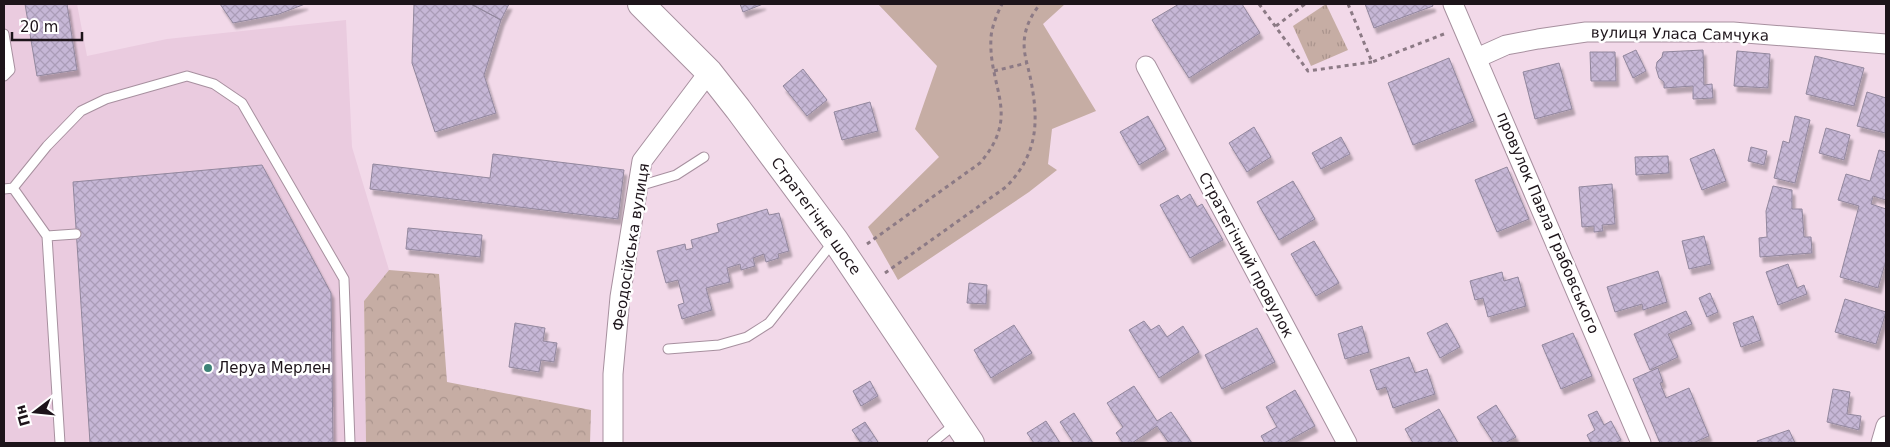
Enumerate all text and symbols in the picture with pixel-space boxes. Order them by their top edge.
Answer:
scale bar [12,10,82,42]
text: 20 m [20,18,58,36]
street label: вулиця Уласа Самчука [1591,23,1769,45]
street label: провулок Павла Грабовського [1493,109,1603,337]
street label: Стратегічне шосе [767,154,865,278]
street label: Феодосійська вулиця [609,162,653,332]
street label: Стратегічний провулок [1195,169,1297,341]
place label: Леруа Мерлен [218,359,331,377]
marker: Леруа Мерлен [202,362,214,374]
north arrow [10,387,60,437]
text: Пн [12,403,33,428]

